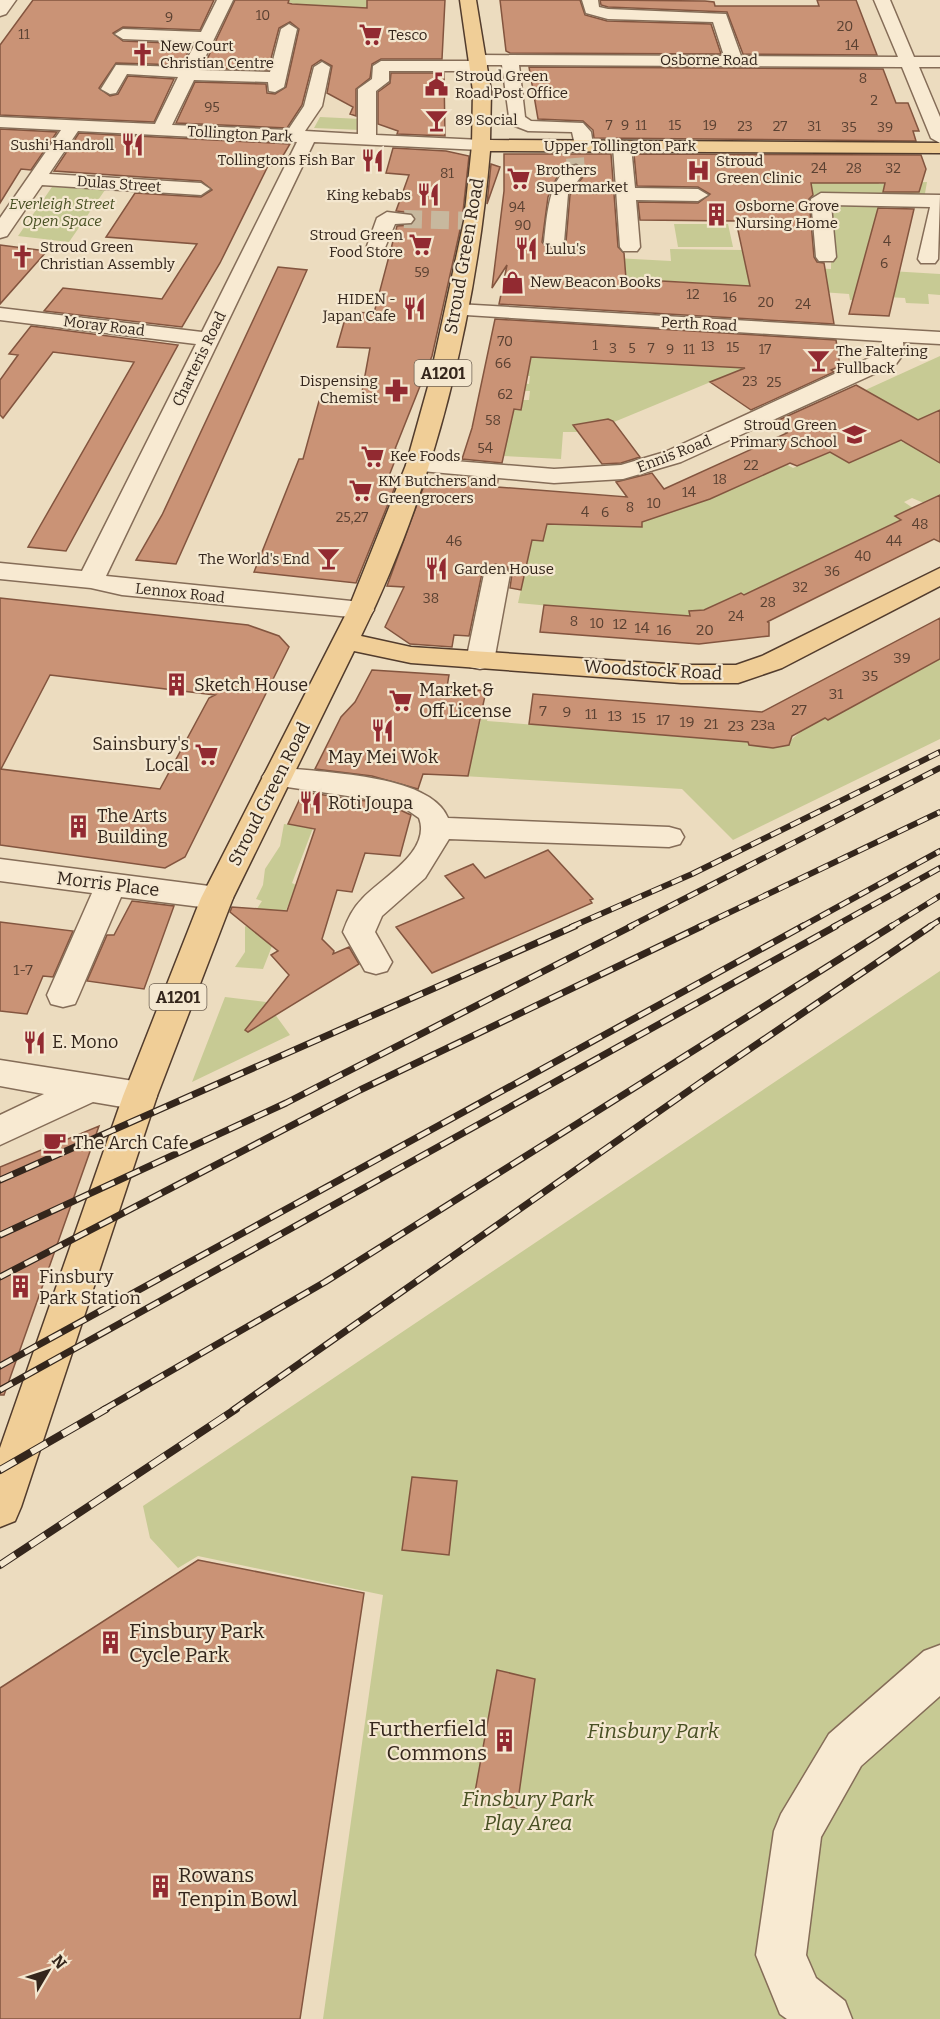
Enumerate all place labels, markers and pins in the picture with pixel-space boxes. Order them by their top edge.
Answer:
supermarket icon: Tesco [357,22,383,48]
place label: Tesco [388,26,427,44]
place label: New Court Christian Centre [160,37,274,72]
church icon: New Court Christian Centre [129,42,155,68]
place label: Stroud Green Road Post Office [455,67,568,102]
public building icon: Stroud Green Road Post Office [424,72,450,98]
bar icon: 89 Social [424,107,450,133]
place label: 89 Social [455,111,518,129]
restaurant icon: Sushi Handroll [119,132,145,158]
place label: Sushi Handroll [10,136,114,154]
restaurant icon: Tollingtons Fish Bar [360,147,386,173]
place label: Tollingtons Fish Bar [218,151,355,169]
place label: Stroud Green Clinic [716,152,802,187]
hospital icon: Stroud Green Clinic [685,157,711,183]
place label: Brothers Supermarket [536,161,629,196]
supermarket icon: Brothers Supermarket [505,166,531,192]
restaurant icon: King kebabs [416,182,442,208]
place label: King kebabs [326,186,411,204]
place label: Osborne Grove Nursing Home [735,197,839,232]
building icon: Osborne Grove Nursing Home [704,202,730,228]
place label: Stroud Green Food Store [309,226,403,261]
supermarket icon: Stroud Green Food Store [408,231,434,257]
restaurant icon: Lulu's [514,236,540,262]
place label: Stroud Green Christian Assembly [40,238,175,273]
place label: Lulu's [545,240,586,258]
church icon: Stroud Green Christian Assembly [9,243,35,269]
shop icon: New Beacon Books [499,269,525,295]
place label: New Beacon Books [530,273,661,291]
place label: HIDEN - Japan Cafe [322,290,396,325]
restaurant icon: HIDEN - Japan Cafe [401,295,427,321]
place label: The Faltering Fullback [836,342,928,377]
bar icon: The Faltering Fullback [805,347,831,373]
place label: Dispensing Chemist [300,372,379,407]
pharmacy icon: Dispensing Chemist [383,377,409,403]
place label: Stroud Green Primary School [730,416,837,451]
school or university icon: Stroud Green Primary School [842,421,868,447]
supermarket icon: Kee Foods [359,443,385,469]
place label: Kee Foods [390,447,460,465]
place label: KM Butchers and Greengrocers [378,472,497,507]
supermarket icon: KM Butchers and Greengrocers [347,477,373,503]
bar icon: The World's End [315,546,341,572]
place label: The World's End [198,550,310,568]
restaurant icon: Garden House [423,556,449,582]
place label: Garden House [454,560,554,578]
building icon: Sketch House [163,672,189,698]
place label: Sketch House [194,674,308,696]
place label: Market & Off License [419,679,512,722]
supermarket icon: Market & Off License [388,687,414,713]
restaurant icon: May Mei Wok [370,718,396,744]
place label: Sainsbury's Local [92,733,189,776]
supermarket icon: Sainsbury's Local [194,741,220,767]
place label: May Mei Wok [328,746,439,768]
restaurant icon: Roti Joupa [297,790,323,816]
place label: Roti Joupa [328,792,413,814]
place label: The Arts Building [97,805,168,848]
building icon: The Arts Building [66,813,92,839]
restaurant icon: E. Mono [21,1029,47,1055]
place label: E. Mono [52,1031,118,1053]
cafe icon: The Arch Cafe [42,1130,68,1156]
place label: The Arch Cafe [73,1132,189,1154]
place label: Finsbury Park Station [39,1266,142,1309]
building icon: Finsbury Park Station [8,1274,34,1300]
place label: Finsbury Park Cycle Park [129,1618,264,1668]
building icon: Finsbury Park Cycle Park [98,1630,124,1656]
place label: Furtherfield Commons [368,1716,487,1766]
building icon: Furtherfield Commons [492,1728,518,1754]
place label: Rowans Tenpin Bowl [178,1862,298,1912]
building icon: Rowans Tenpin Bowl [147,1874,173,1900]

